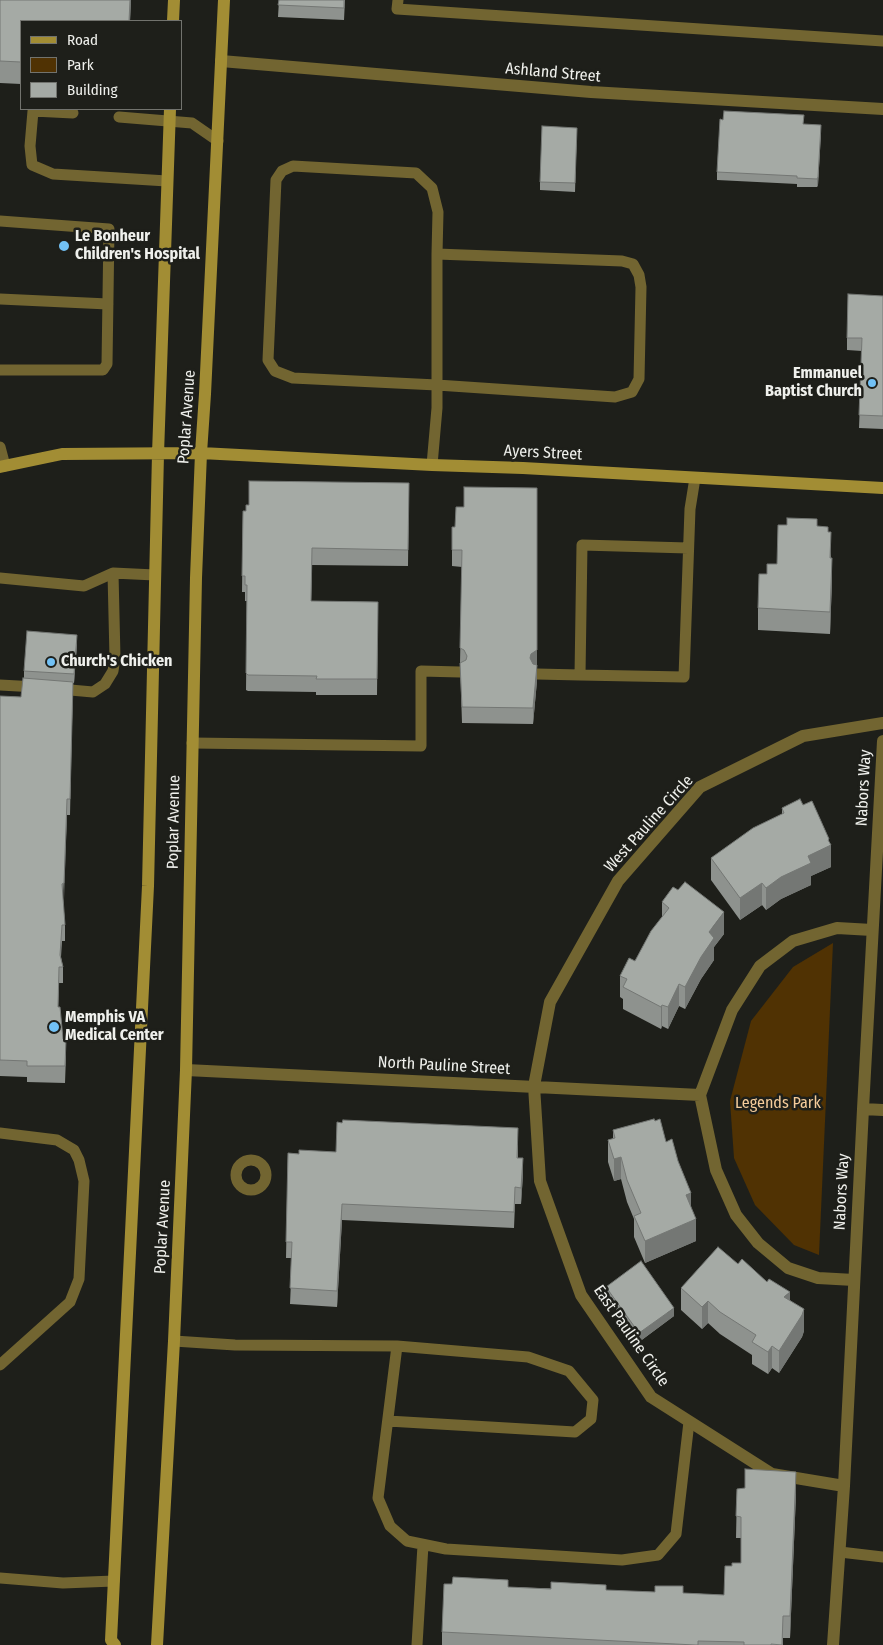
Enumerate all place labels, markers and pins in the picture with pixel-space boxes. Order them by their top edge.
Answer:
place label: Le Bonheur Children's Hospital [75,227,200,265]
marker: Le Bonheur Children's Hospital [57,239,71,253]
place label: Emmanuel Baptist Church [765,364,862,402]
marker: Emmanuel Baptist Church [866,377,878,389]
place label: Church's Chicken [61,652,172,672]
marker: Church's Chicken [45,656,57,668]
place label: Memphis VA Medical Center [65,1008,164,1046]
marker: Memphis VA Medical Center [47,1020,61,1034]

